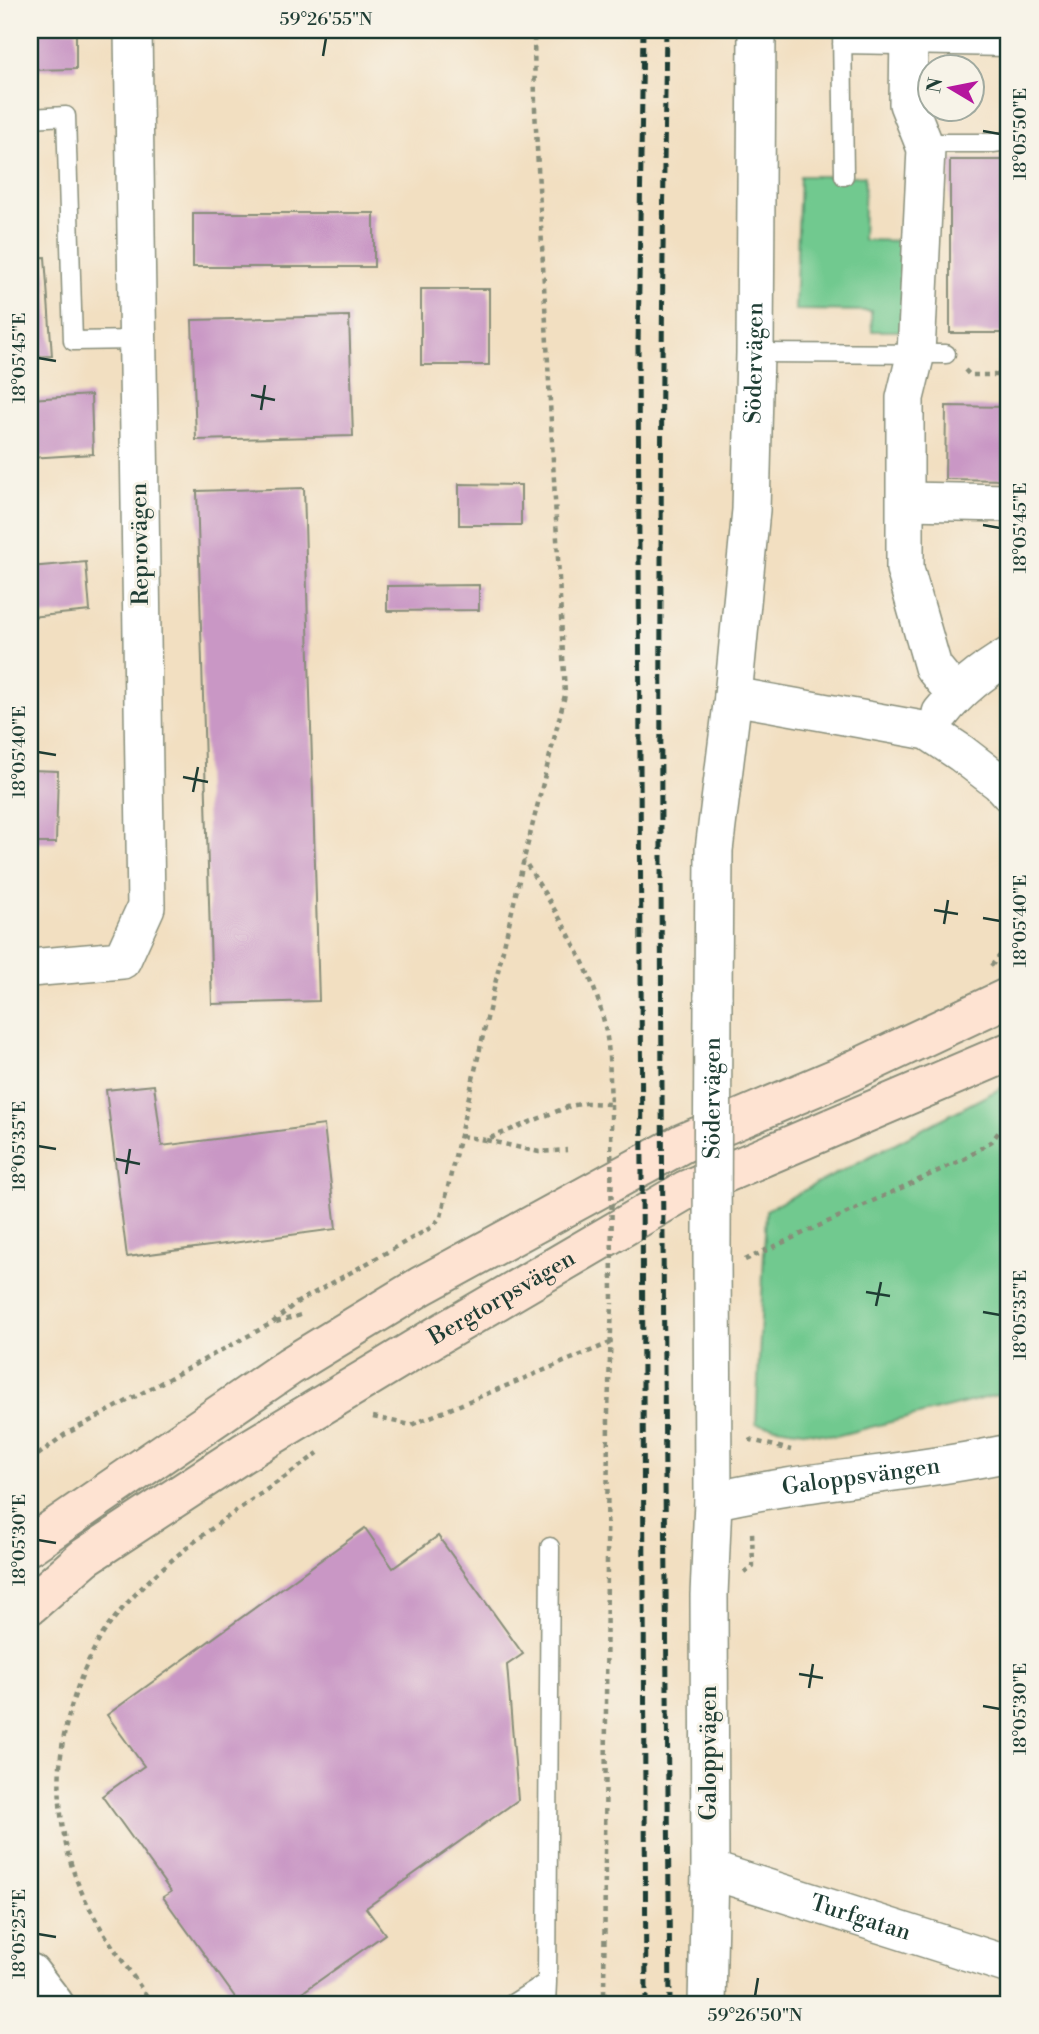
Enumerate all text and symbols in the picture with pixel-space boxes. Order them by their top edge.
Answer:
text: 59°26'55"N [280,8,373,31]
north arrow [916,52,986,122]
text: N [922,76,948,95]
text: 18°05'50"E [1009,88,1032,180]
street label: Södervägen [739,302,769,424]
text: 18°05'45"E [8,312,31,404]
street label: Reprovägen [125,482,155,606]
text: 18°05'45"E [1009,482,1032,574]
text: 18°05'40"E [8,705,31,799]
text: 18°05'40"E [1009,874,1032,968]
street label: Södervägen [698,1037,727,1159]
text: 18°05'35"E [8,1101,31,1191]
street label: Bergtorpsvägen [423,1244,580,1352]
text: 18°05'35"E [1009,1270,1032,1360]
street label: Galoppsvängen [780,1452,942,1502]
text: 18°05'30"E [8,1494,31,1586]
text: 18°05'30"E [1009,1663,1032,1755]
street label: Galoppvägen [695,1685,723,1820]
text: 18°05'25"E [8,1889,31,1979]
street label: Turfgatan [807,1889,914,1947]
text: 59°26'50"N [708,2004,803,2027]

